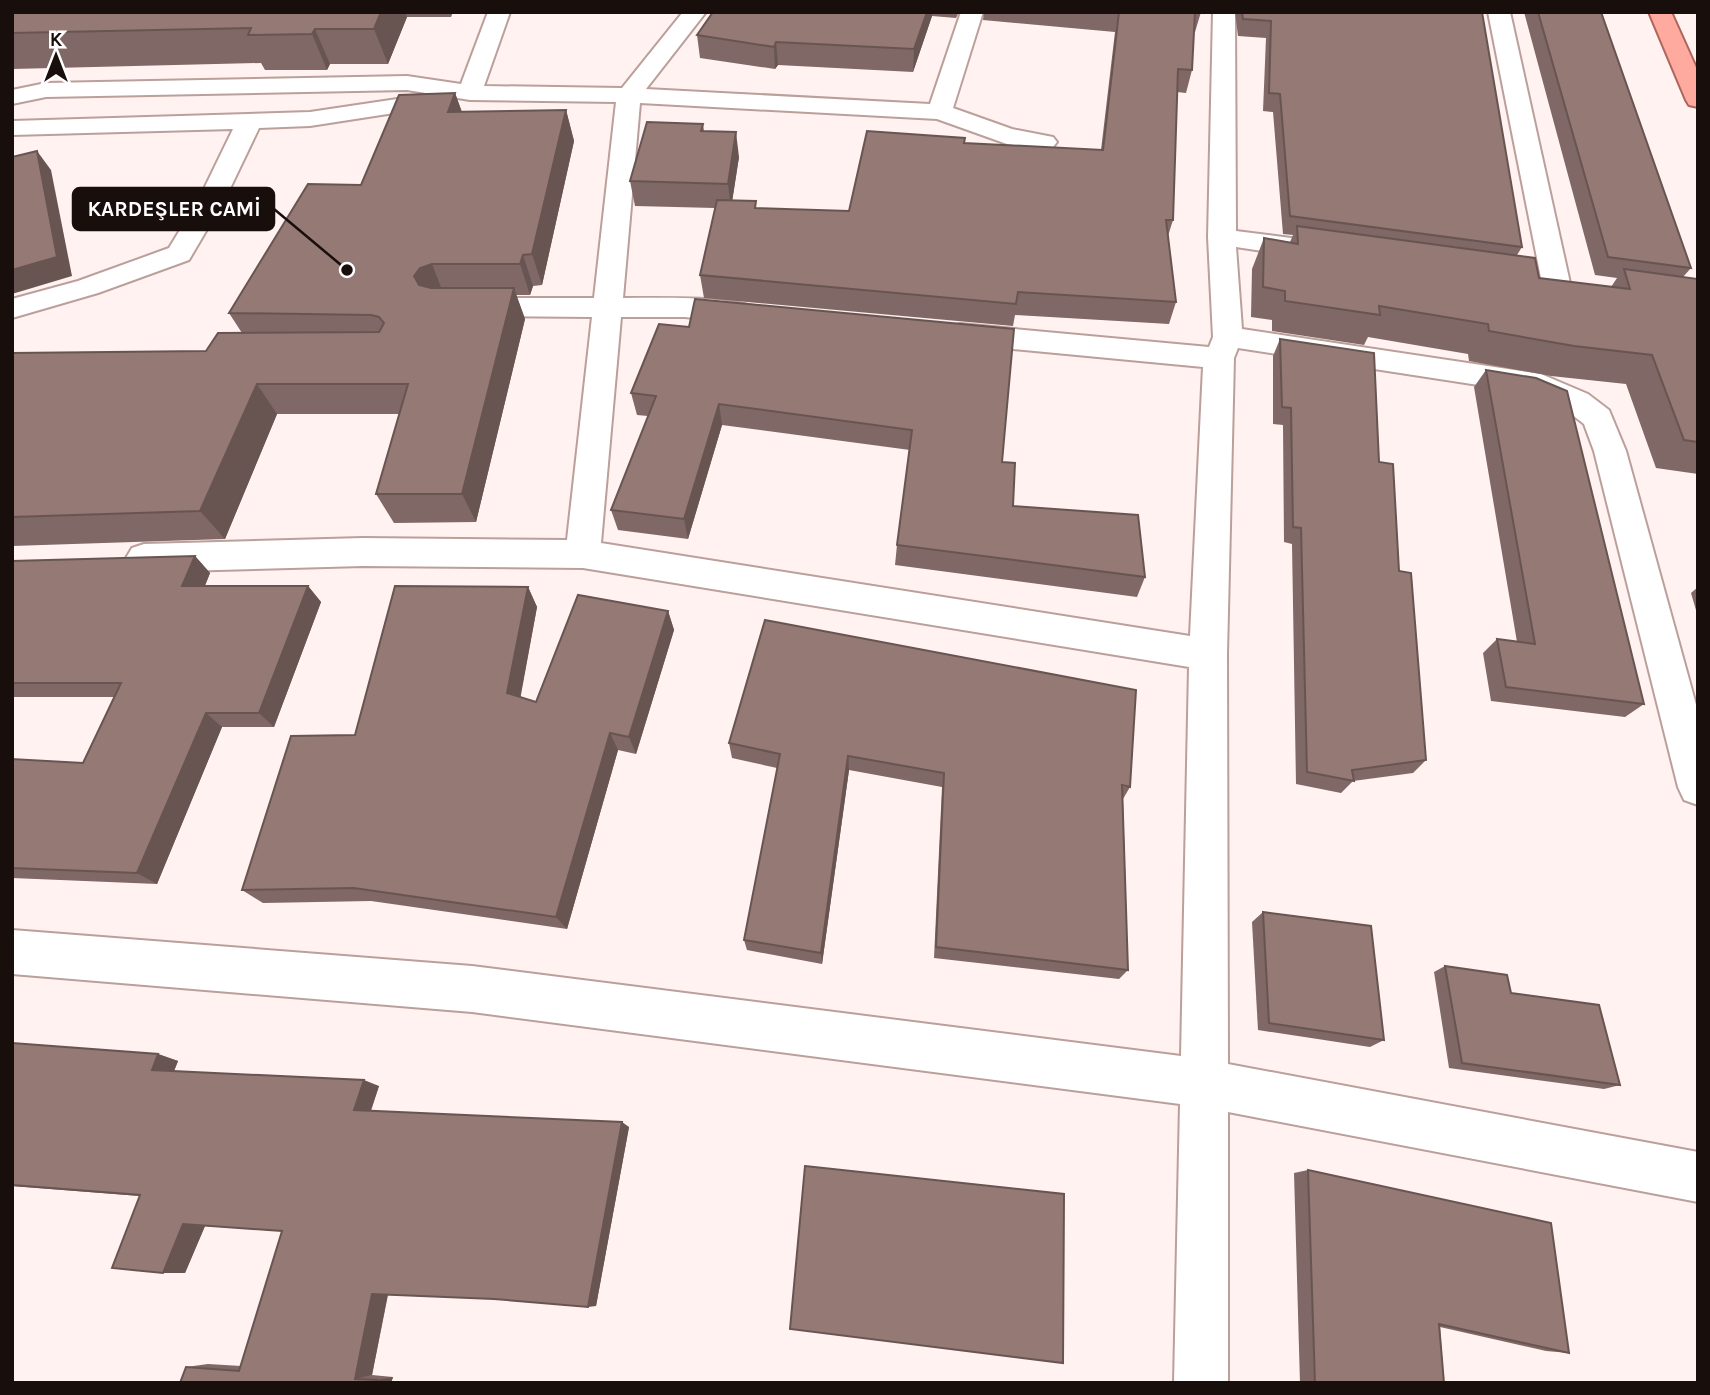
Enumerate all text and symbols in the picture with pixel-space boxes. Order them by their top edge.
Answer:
north arrow [21,21,91,91]
text: K [50,29,63,51]
callout: KARDEŞLER CAMİ [73,188,274,230]
text: KARDEŞLER CAMİ [87,196,261,221]

